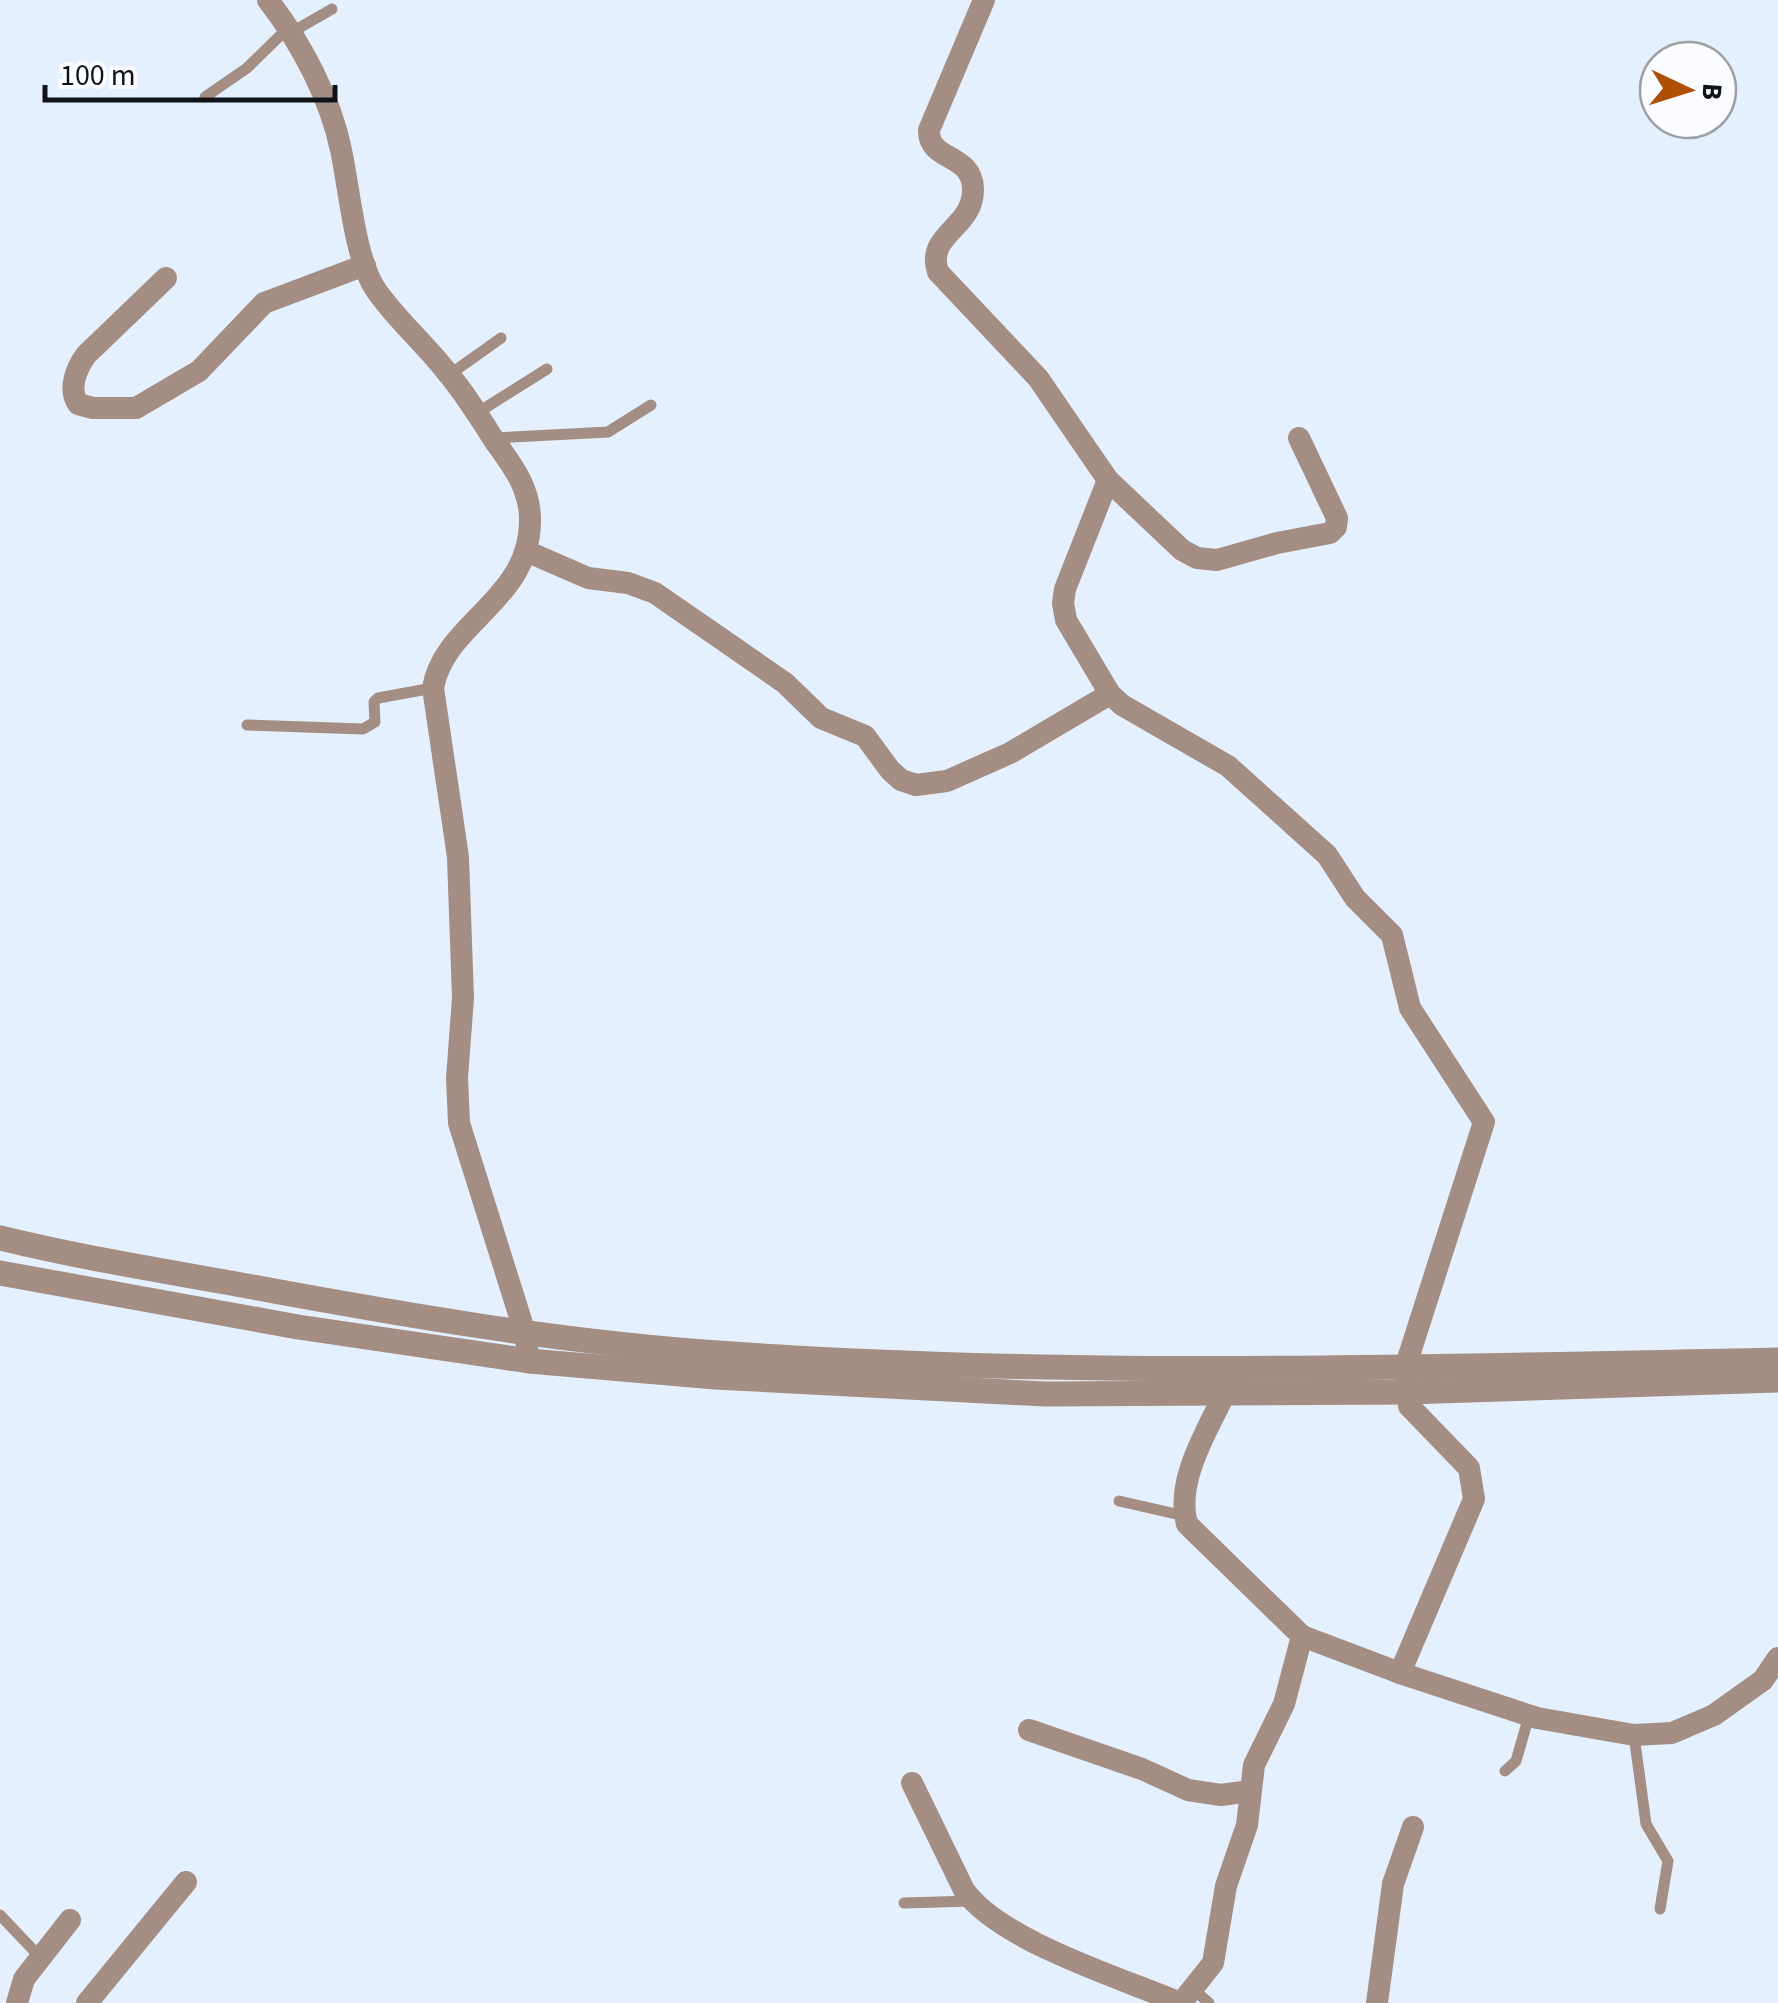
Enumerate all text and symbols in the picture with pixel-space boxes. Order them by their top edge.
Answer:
scale bar [45,40,335,102]
north arrow [1638,40,1738,140]
text: 100 m [60,54,136,97]
text: B [1691,82,1732,102]

